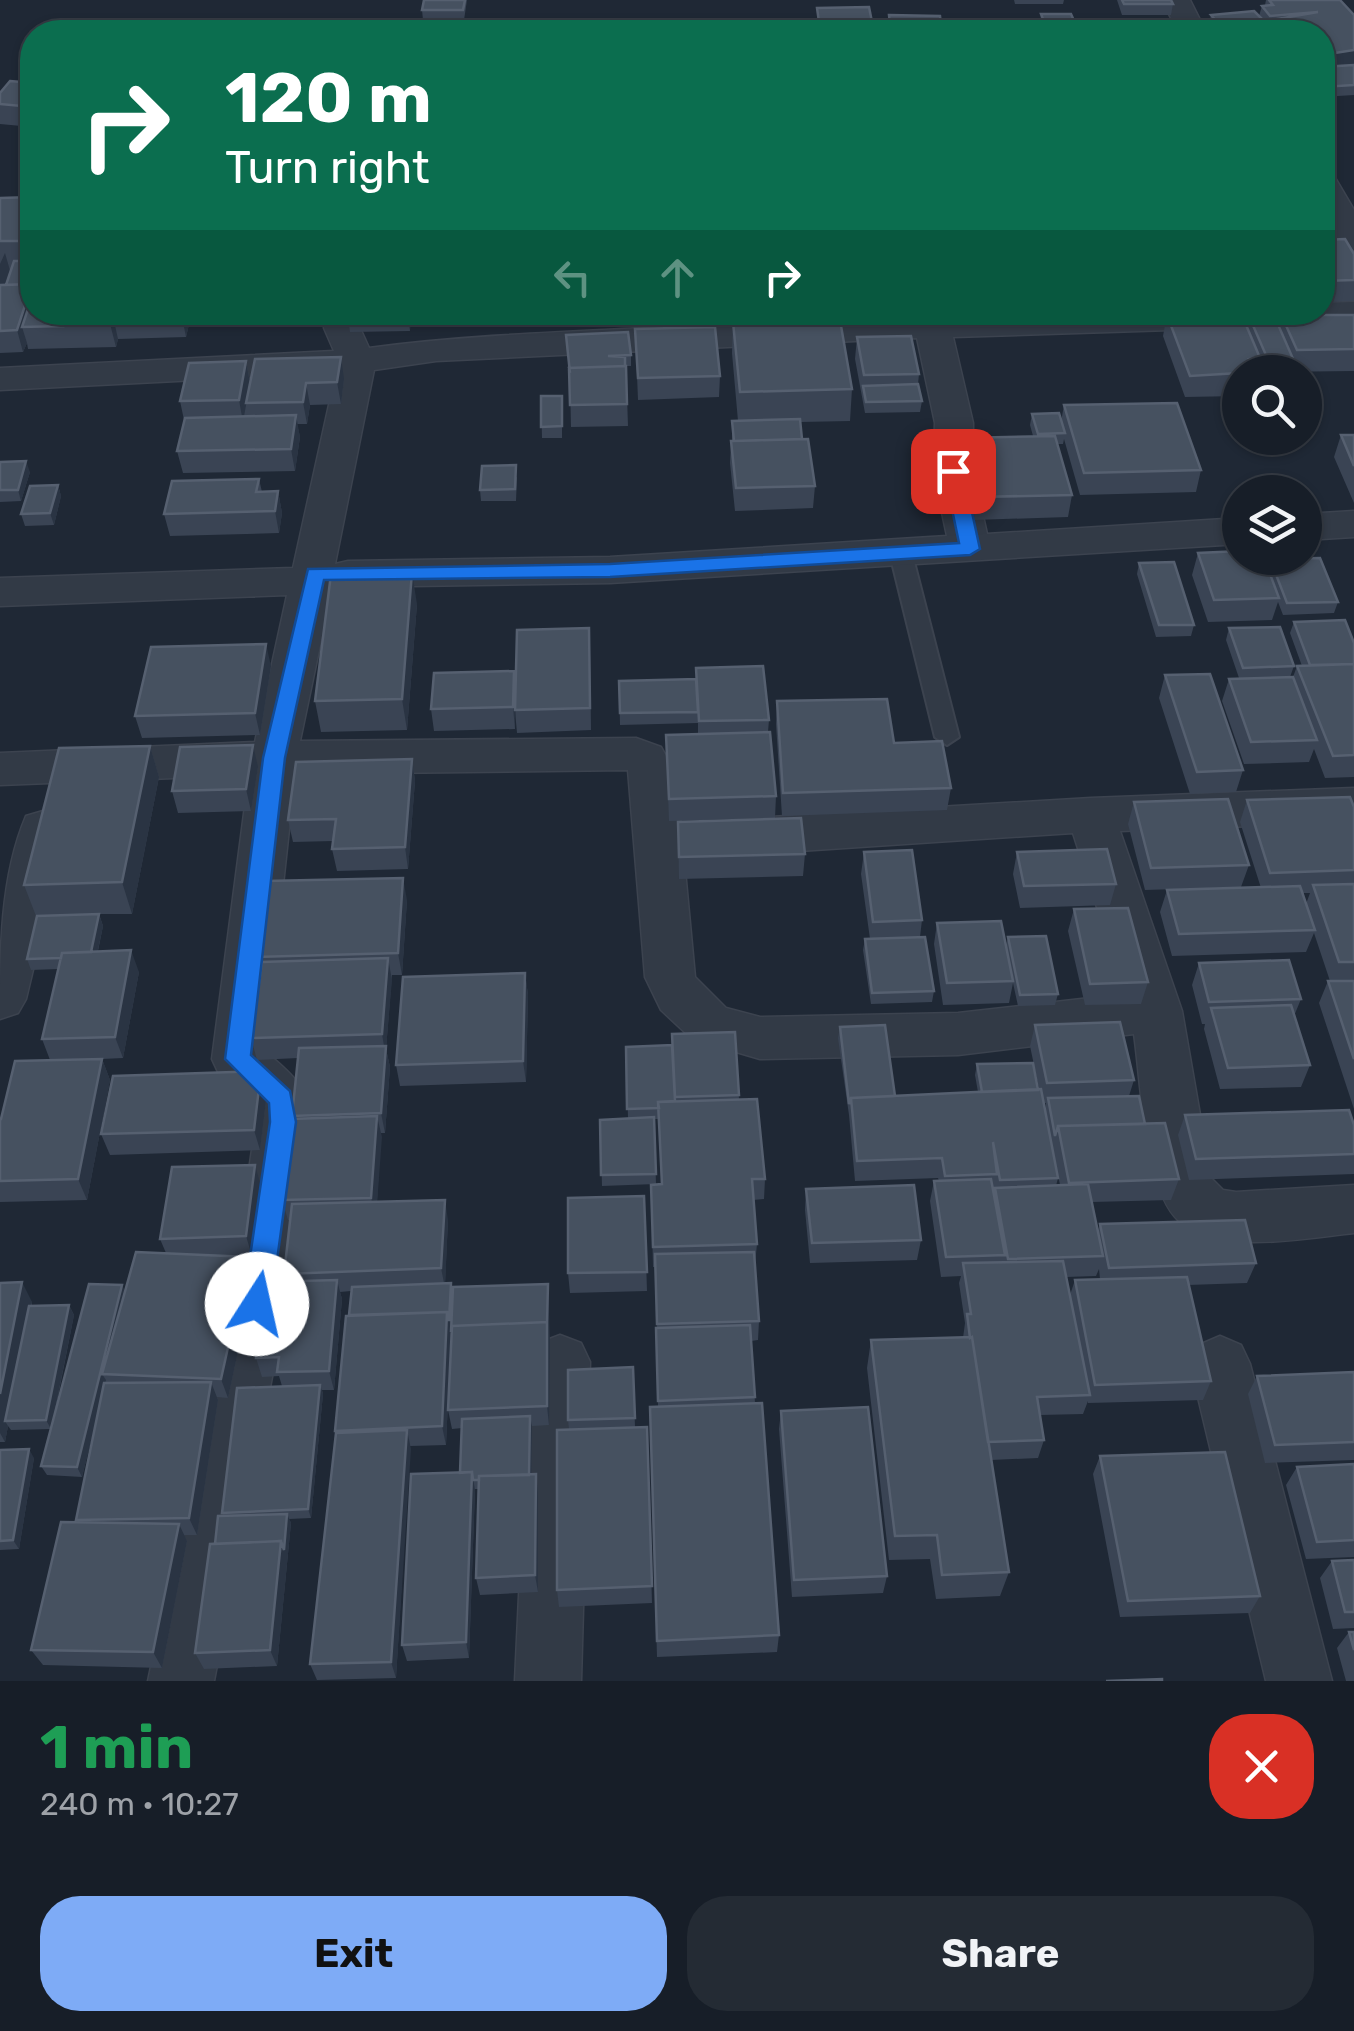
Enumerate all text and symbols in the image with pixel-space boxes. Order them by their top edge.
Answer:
text: 120 m [225,57,432,140]
icon: right [60,60,190,190]
text: Turn right [225,141,429,194]
icon: left [545,250,600,305]
icon: ahead [650,250,705,305]
icon: right [755,250,810,305]
map controls [1222,355,1322,575]
button: search [1222,355,1322,455]
pin [911,429,996,514]
icon: arrive [926,444,981,499]
button: layers [1222,475,1322,575]
position arrow [205,1252,309,1356]
text: 1 min [40,1712,193,1783]
button: close [1209,1714,1314,1819]
text: 240 m · 10:27 [40,1785,239,1823]
button: Exit [40,1896,667,2011]
button: Share [687,1896,1314,2011]

